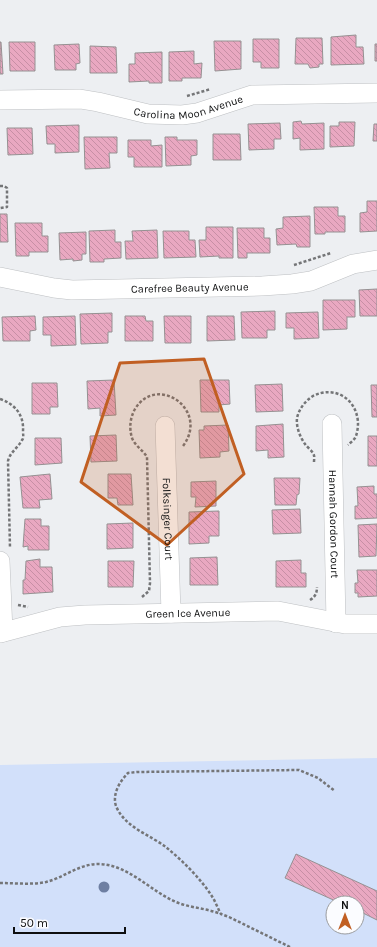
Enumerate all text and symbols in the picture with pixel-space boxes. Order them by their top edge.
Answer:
street label: Carolina Moon Avenue [132,92,245,122]
street label: Carefree Beauty Avenue [131,280,249,296]
street label: Hannah Gordon Court [326,470,341,578]
street label: Folksinger Court [160,478,175,560]
street label: Green Ice Avenue [145,606,231,621]
north arrow [325,895,365,935]
text: N [341,899,349,912]
scale bar [14,909,125,935]
text: 50 m [20,916,48,930]

